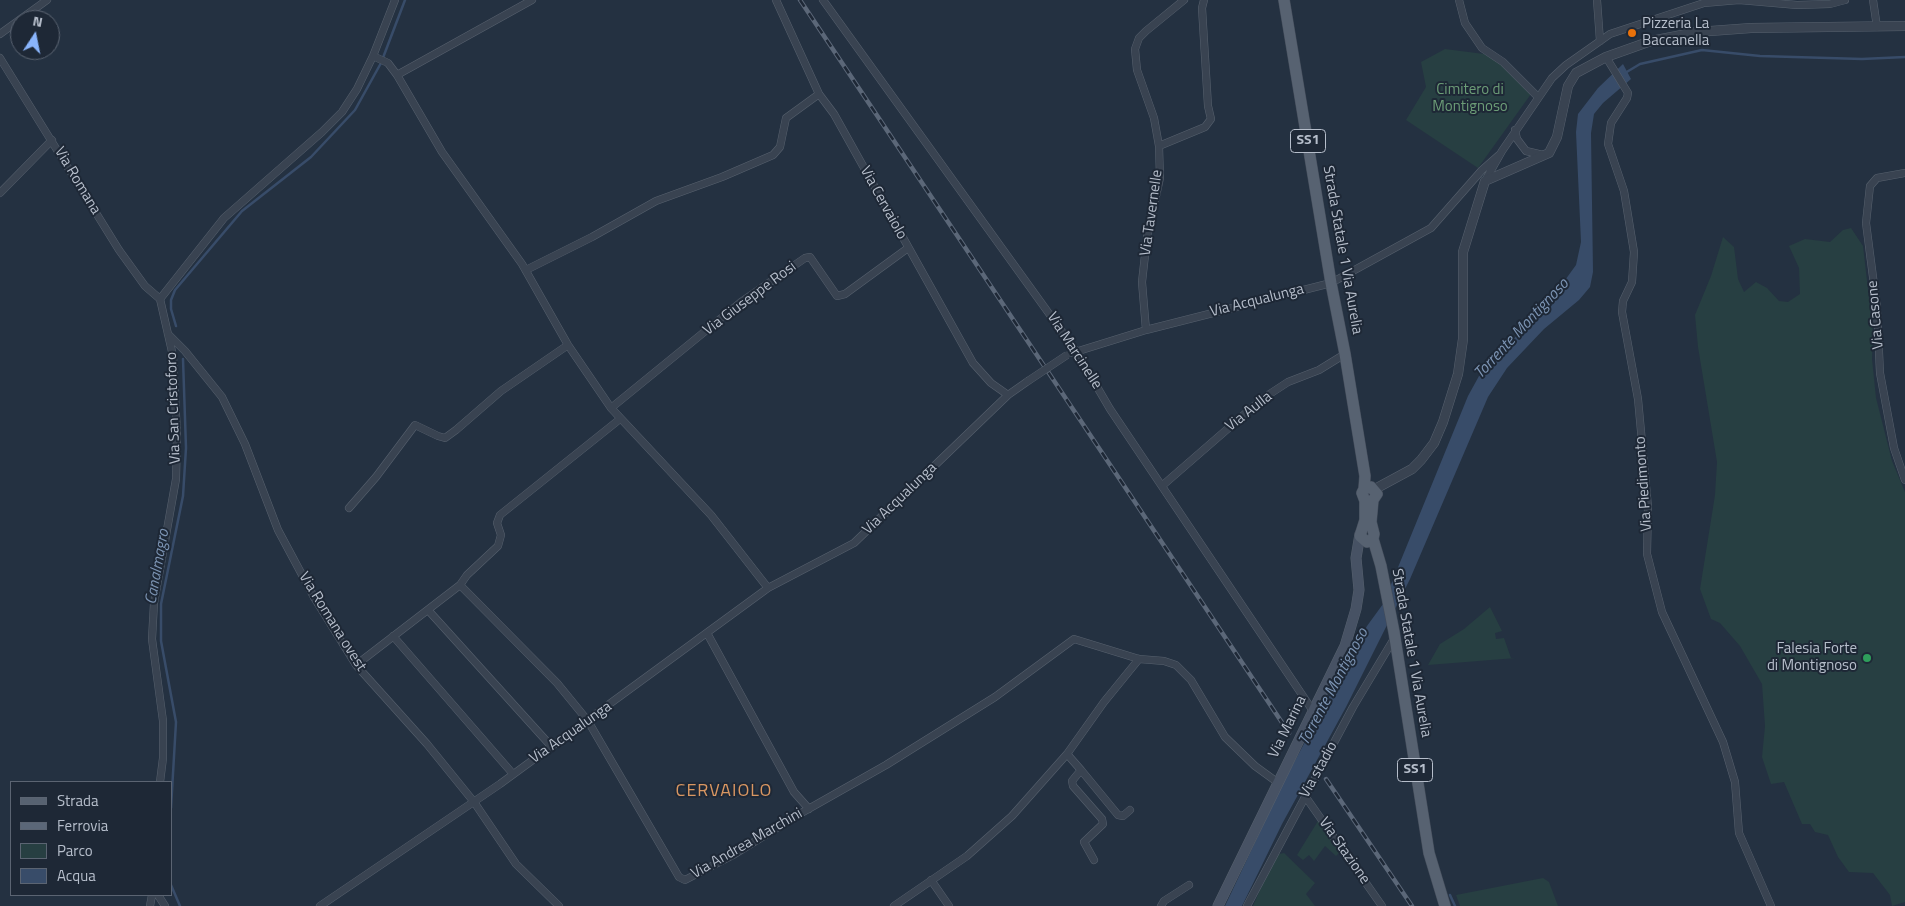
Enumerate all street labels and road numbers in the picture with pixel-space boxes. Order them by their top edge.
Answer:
road number: SS1 [1290,130,1326,152]
street label: Via Romana [50,144,104,218]
street label: Via Cervaiolo [856,163,910,243]
street label: Strada Statale 1 Via Aurelia [1318,164,1366,336]
street label: Via Tavernelle [1137,169,1167,257]
street label: Via Giuseppe Rosi [700,258,800,340]
street label: Via Casone [1864,280,1888,350]
street label: Via Acqualunga [1208,281,1306,321]
street label: Via Marcinelle [1043,309,1105,393]
street label: Via San Cristoforo [163,352,185,464]
street label: Via Aulla [1222,388,1276,436]
street label: Via Piedimonto [1632,436,1656,532]
street label: Via Acqualunga [859,459,941,539]
street label: Strada Statale 1 Via Aurelia [1387,567,1435,739]
street label: Via Romana ovest [294,569,370,675]
street label: Via Marina [1265,693,1311,761]
street label: Via Acqualunga [526,698,616,768]
street label: Via stadio [1296,739,1342,801]
road number: SS1 [1398,758,1432,782]
street label: Via Andrea Marchini [688,805,806,883]
street label: Via Stazione [1314,814,1374,888]

